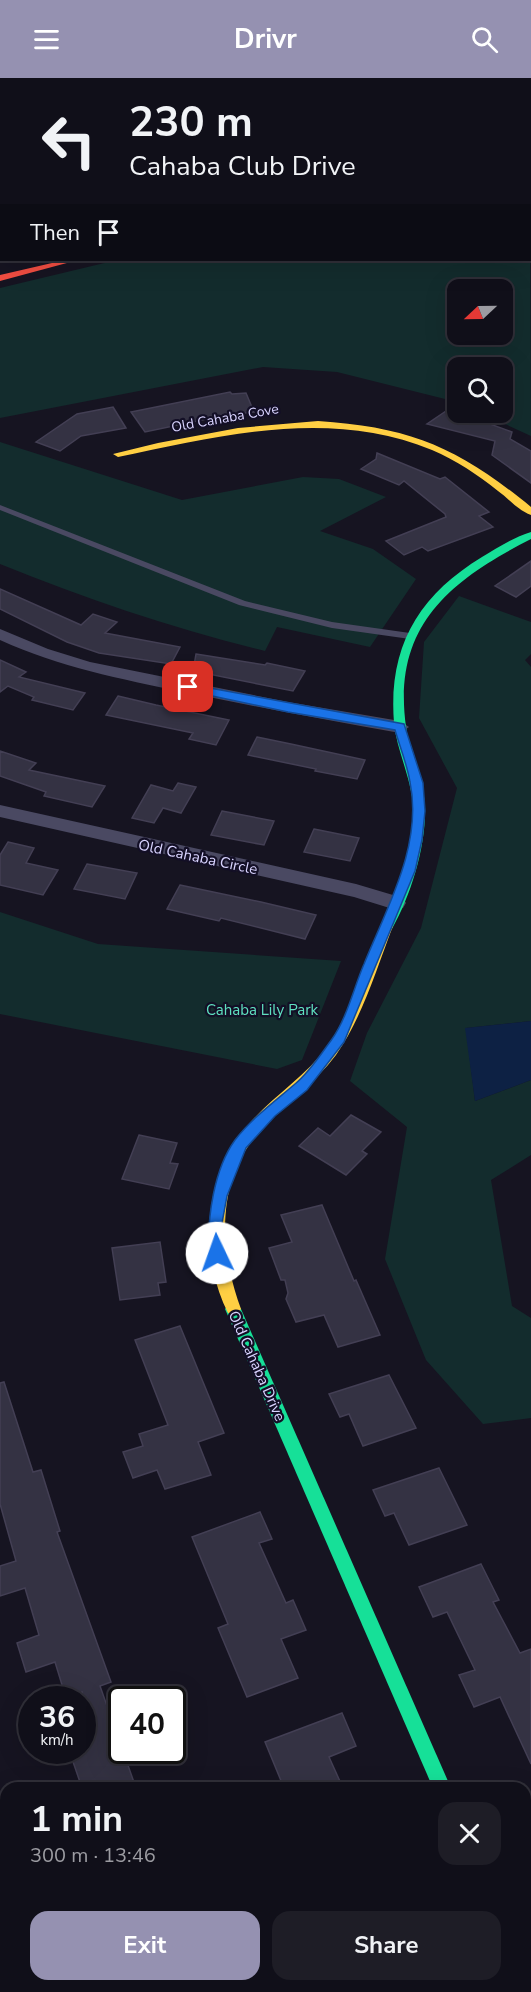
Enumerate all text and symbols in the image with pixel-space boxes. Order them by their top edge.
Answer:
text: Drivr [234,21,297,58]
icon: menu [30,23,63,56]
icon: search [468,23,501,56]
text: 230 m [129,94,253,151]
icon: left [30,102,108,180]
text: Cahaba Club Drive [129,148,356,185]
icon: arrive [92,216,125,249]
text: Then [30,218,80,248]
north arrow [447,279,513,345]
map controls [447,279,513,423]
button: search [447,357,513,423]
street label: Old Cahaba Cove [170,399,280,437]
pin [162,661,213,712]
icon: arrive [171,670,204,703]
street label: Old Cahaba Circle [137,835,259,879]
park label: Cahaba Lily Park [206,1000,319,1020]
position arrow [185,1221,249,1285]
street label: Old Cahaba Drive [224,1308,290,1424]
speed limit sign: 40 [108,1686,186,1764]
text: 36 [39,1697,75,1738]
text: km/h [40,1730,74,1750]
text: 1 min [30,1795,123,1844]
button: close [438,1802,501,1865]
text: 300 m · 13:46 [30,1842,156,1869]
button: Exit [30,1911,260,1980]
button: Share [272,1911,501,1980]

